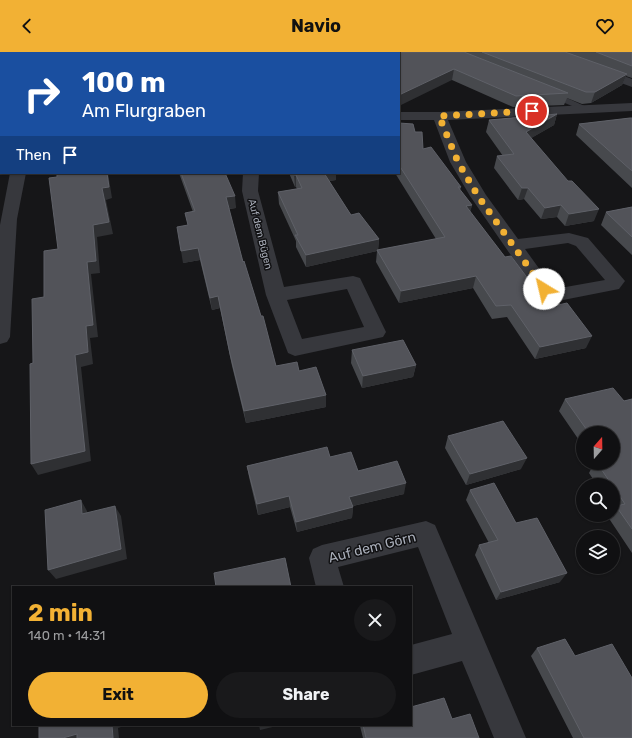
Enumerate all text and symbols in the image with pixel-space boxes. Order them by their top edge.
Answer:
icon: back [16,15,38,37]
text: Navio [291,15,341,37]
icon: heart [594,15,616,37]
text: 100 m [82,66,166,99]
icon: right [16,68,68,120]
pin [515,94,549,128]
text: Am Flurgraben [82,100,206,122]
icon: arrive [521,100,543,122]
icon: arrive [59,144,81,166]
text: Then [16,146,51,164]
street label: Auf dem Bügen [246,198,275,271]
position arrow [523,268,565,310]
north arrow [576,426,620,470]
map controls [576,426,620,574]
button: search [576,478,620,522]
street label: Auf dem Görn [327,528,418,567]
button: layers [576,530,620,574]
text: 2 min [28,599,93,627]
button: close [354,599,396,641]
text: 140 m · 14:31 [28,628,105,643]
button: Exit [28,672,208,718]
button: Share [216,672,396,718]

